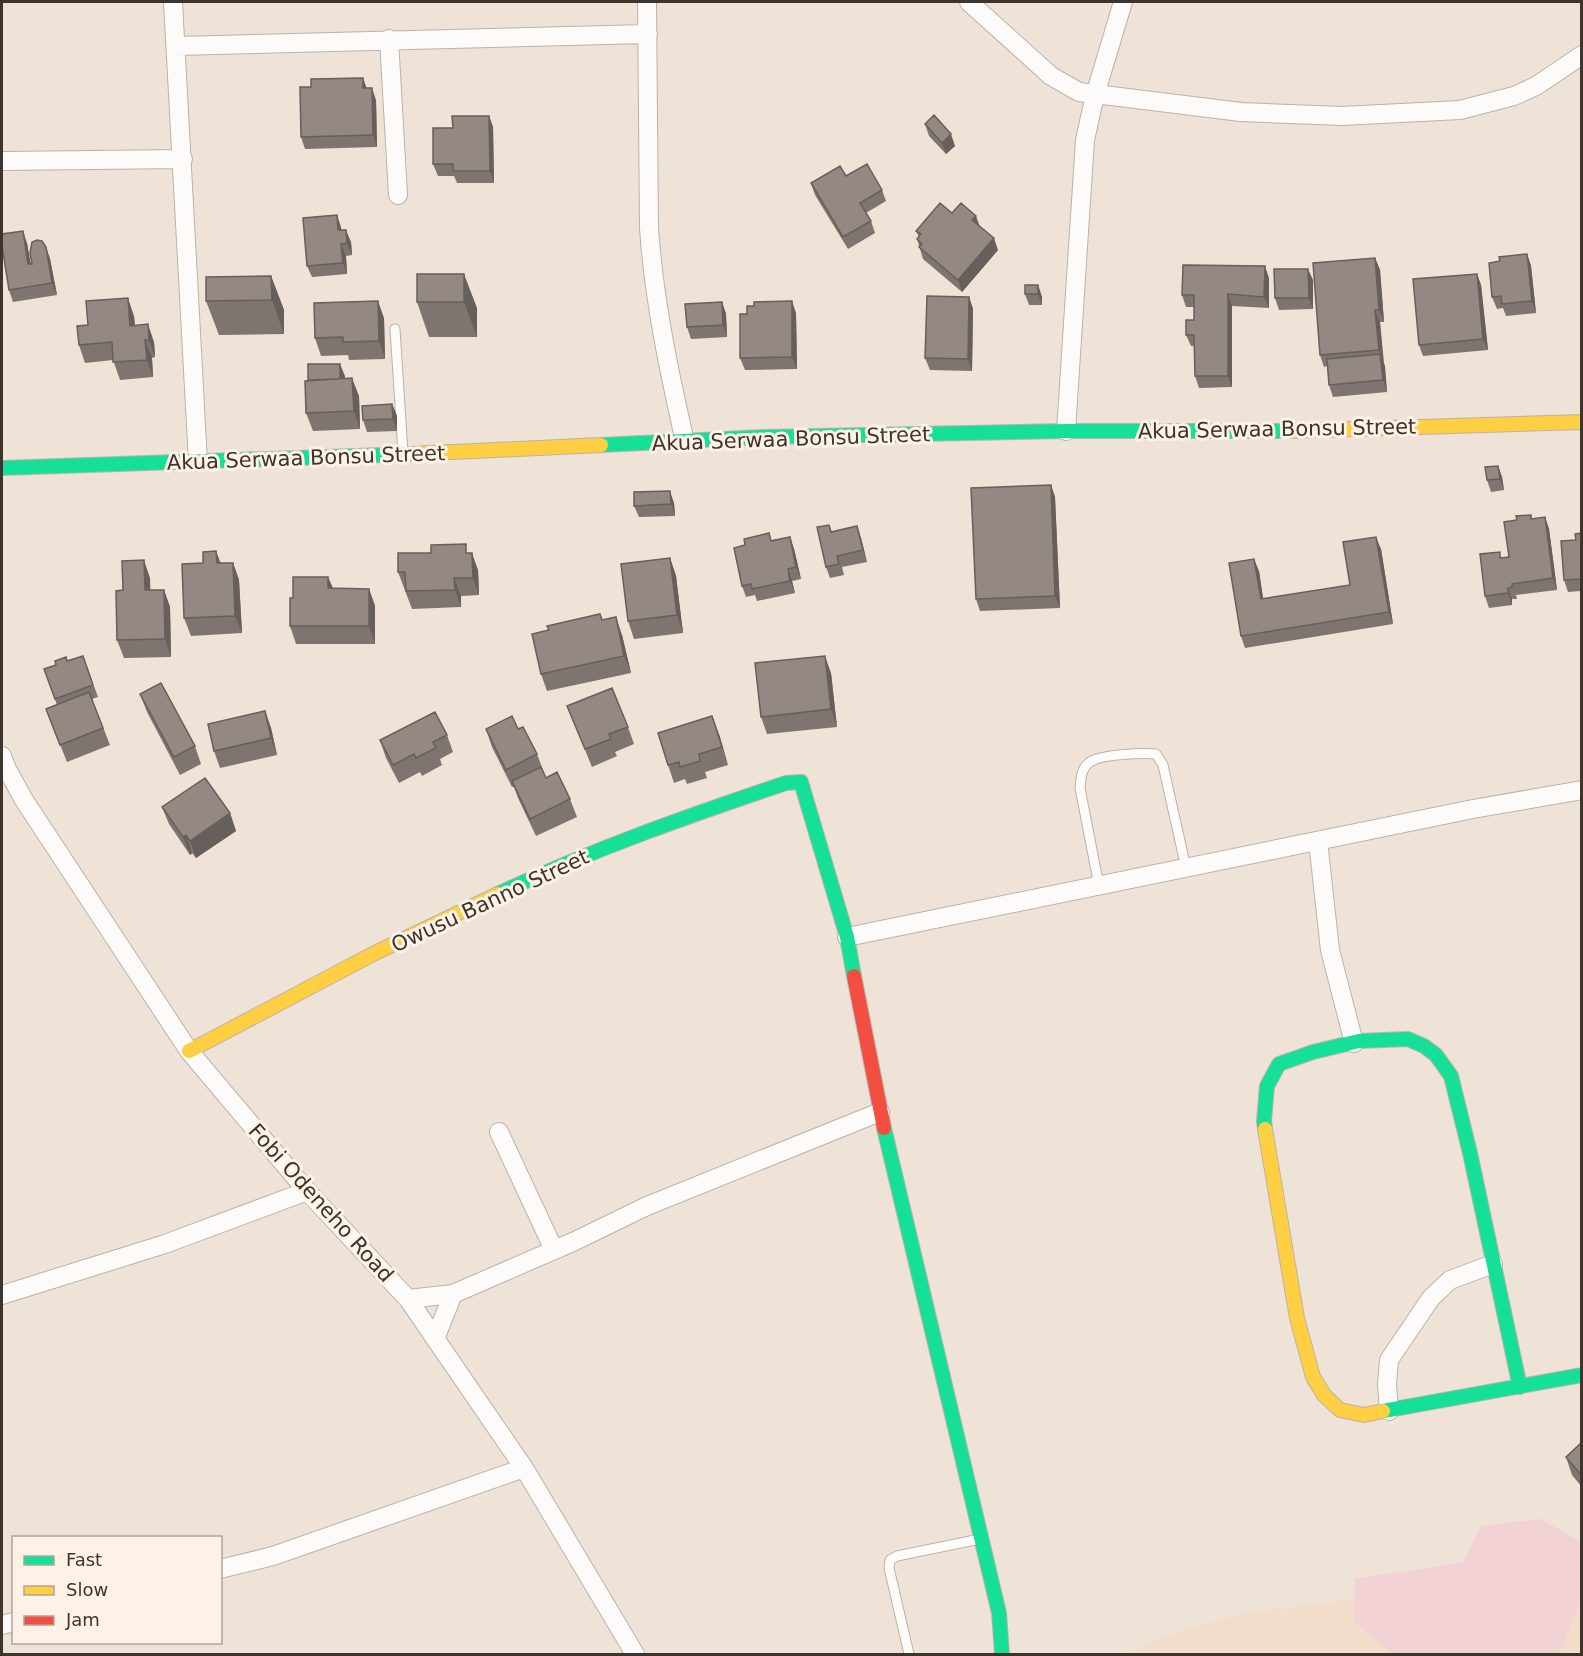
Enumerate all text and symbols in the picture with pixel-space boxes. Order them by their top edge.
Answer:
street label: Akua Serwaa Bonsu Street [1138,415,1416,443]
street label: Akua Serwaa Bonsu Street [651,422,931,456]
street label: Akua Serwaa Bonsu Street [166,441,446,475]
street label: Owusu Banno Street [387,845,593,957]
street label: Fobi Odeneho Road [244,1119,398,1287]
legend [12,1536,222,1644]
text: Fast [66,1549,102,1570]
text: Slow [66,1579,108,1600]
text: Jam [65,1609,100,1630]

